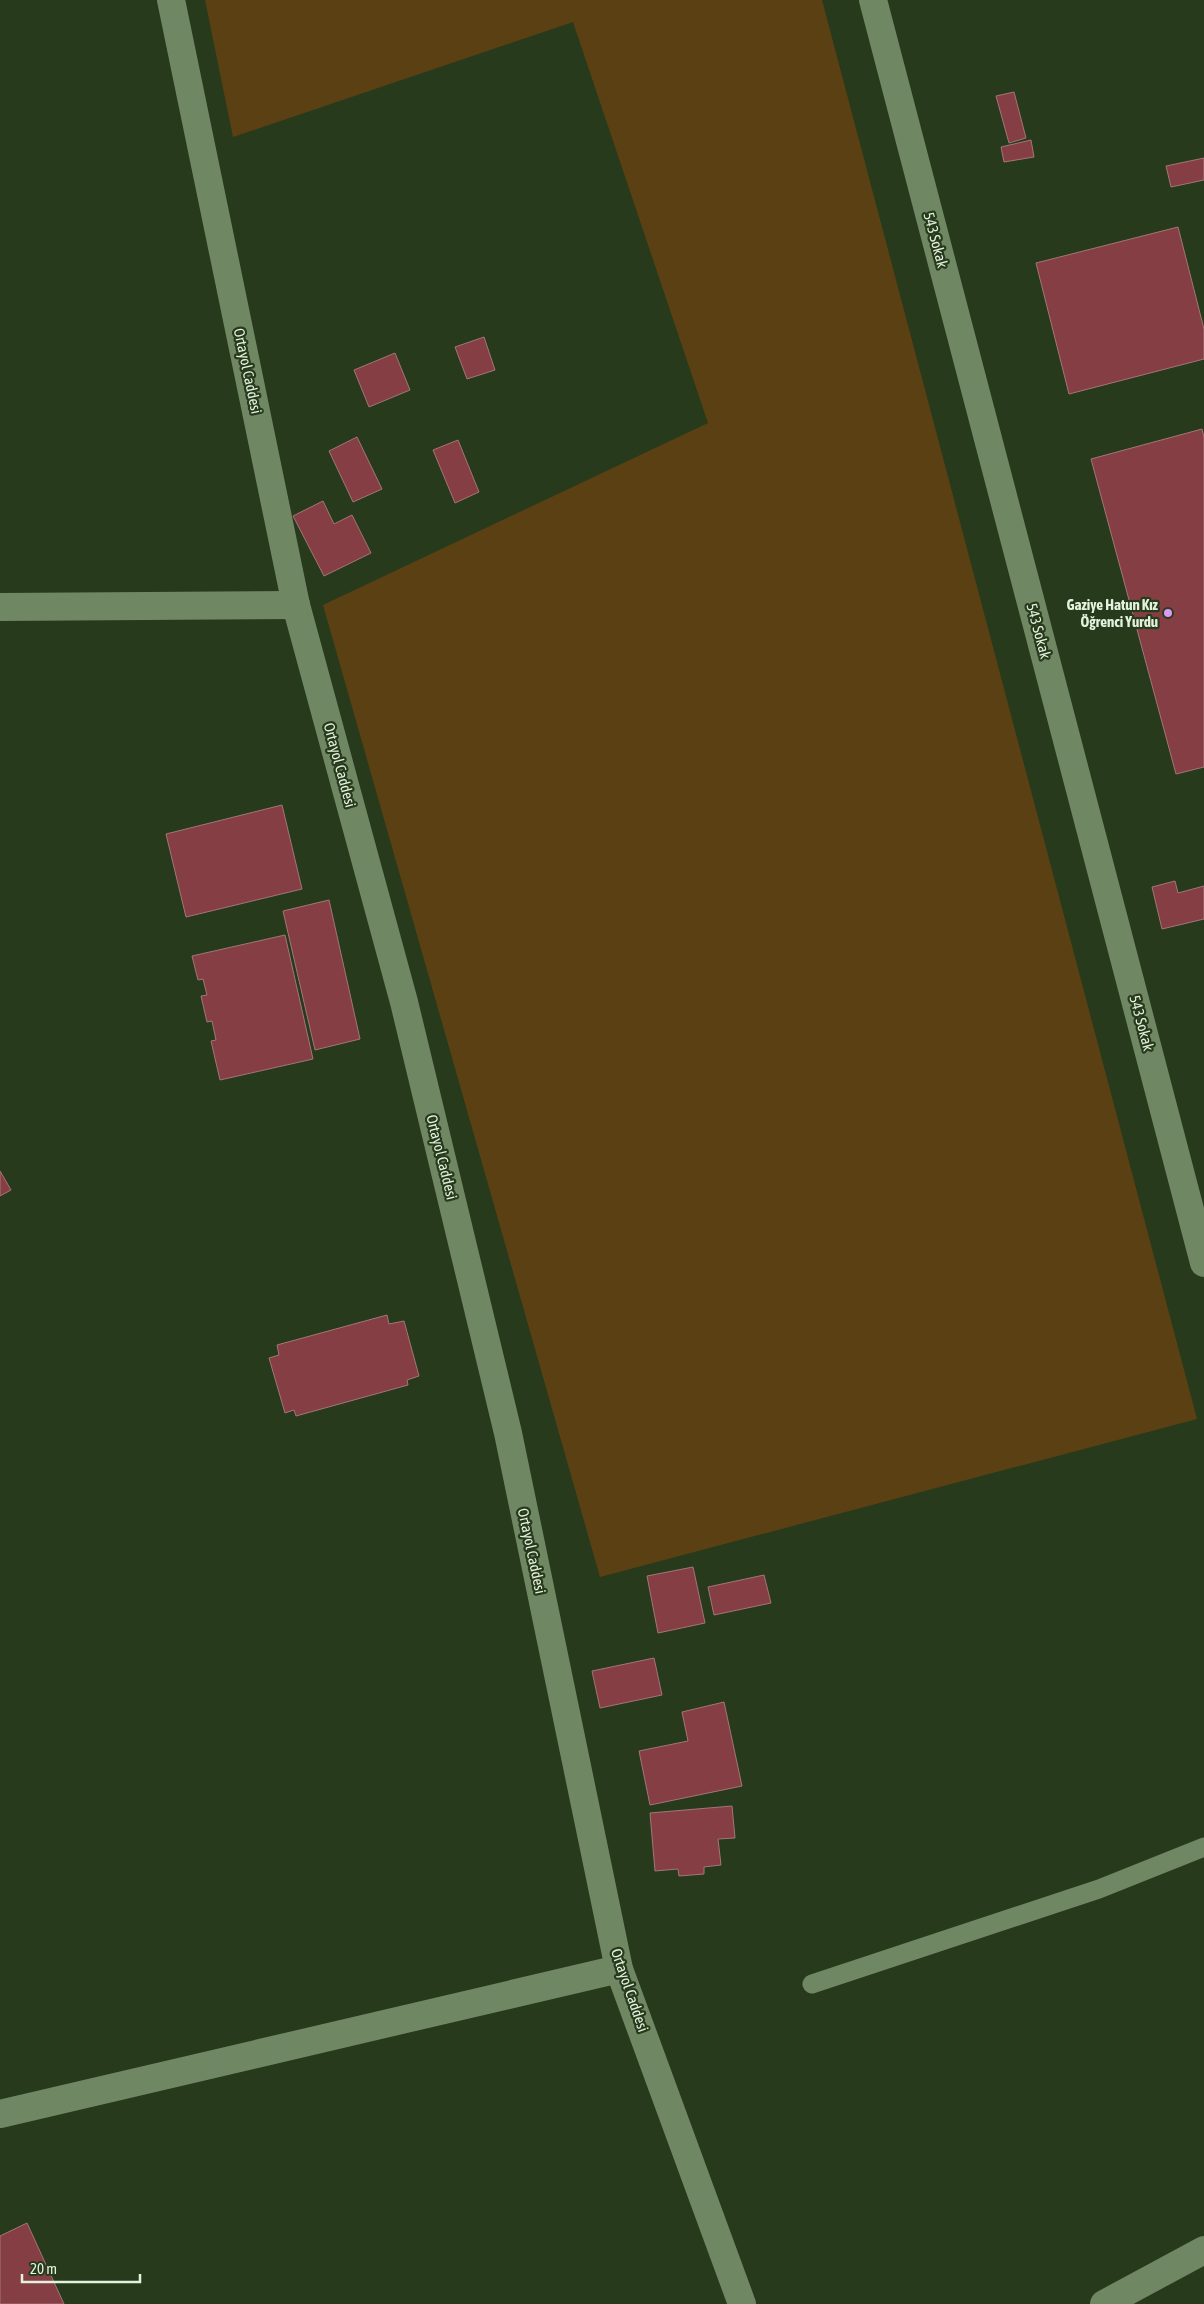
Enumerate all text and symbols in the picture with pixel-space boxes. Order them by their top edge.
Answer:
street label: 543 Sokak [920,210,952,270]
street label: Ortayol Caddesi [231,327,265,415]
place label: Gaziye Hatun Kız Öğrenci Yurdu [1067,596,1159,630]
street label: 543 Sokak [1023,601,1055,661]
marker: Gaziye Hatun Kız Öğrenci Yurdu [1162,607,1174,619]
street label: Ortayol Caddesi [321,721,359,809]
street label: 543 Sokak [1126,993,1158,1053]
street label: Ortayol Caddesi [423,1113,461,1201]
street label: Ortayol Caddesi [515,1507,549,1595]
street label: Ortayol Caddesi [608,1946,652,2034]
scale bar [22,2252,140,2284]
text: 20 m [30,2260,57,2277]

